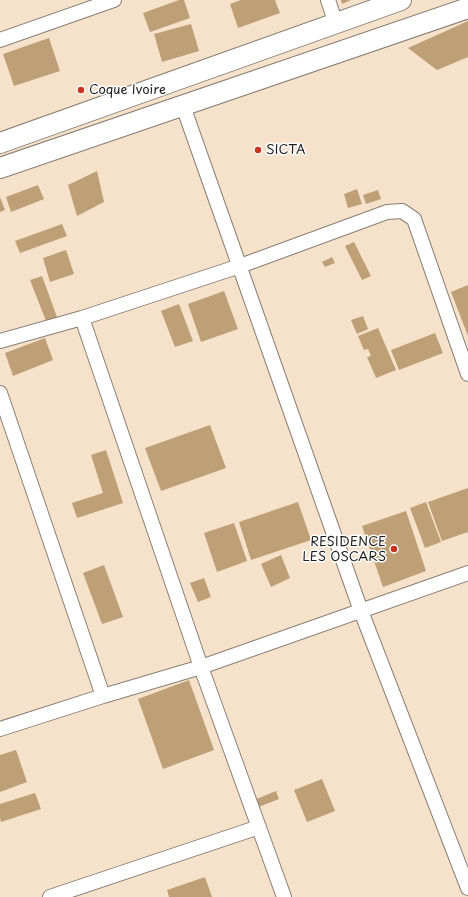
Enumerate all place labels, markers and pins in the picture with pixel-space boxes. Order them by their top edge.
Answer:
place label: Coque Ivoire [89,82,166,98]
marker: Coque Ivoire [76,85,86,95]
place label: SICTA [266,142,305,158]
marker: SICTA [253,145,263,155]
place label: RESIDENCE LES OSCARS [302,534,386,565]
marker: RESIDENCE LES OSCARS [389,544,399,554]

